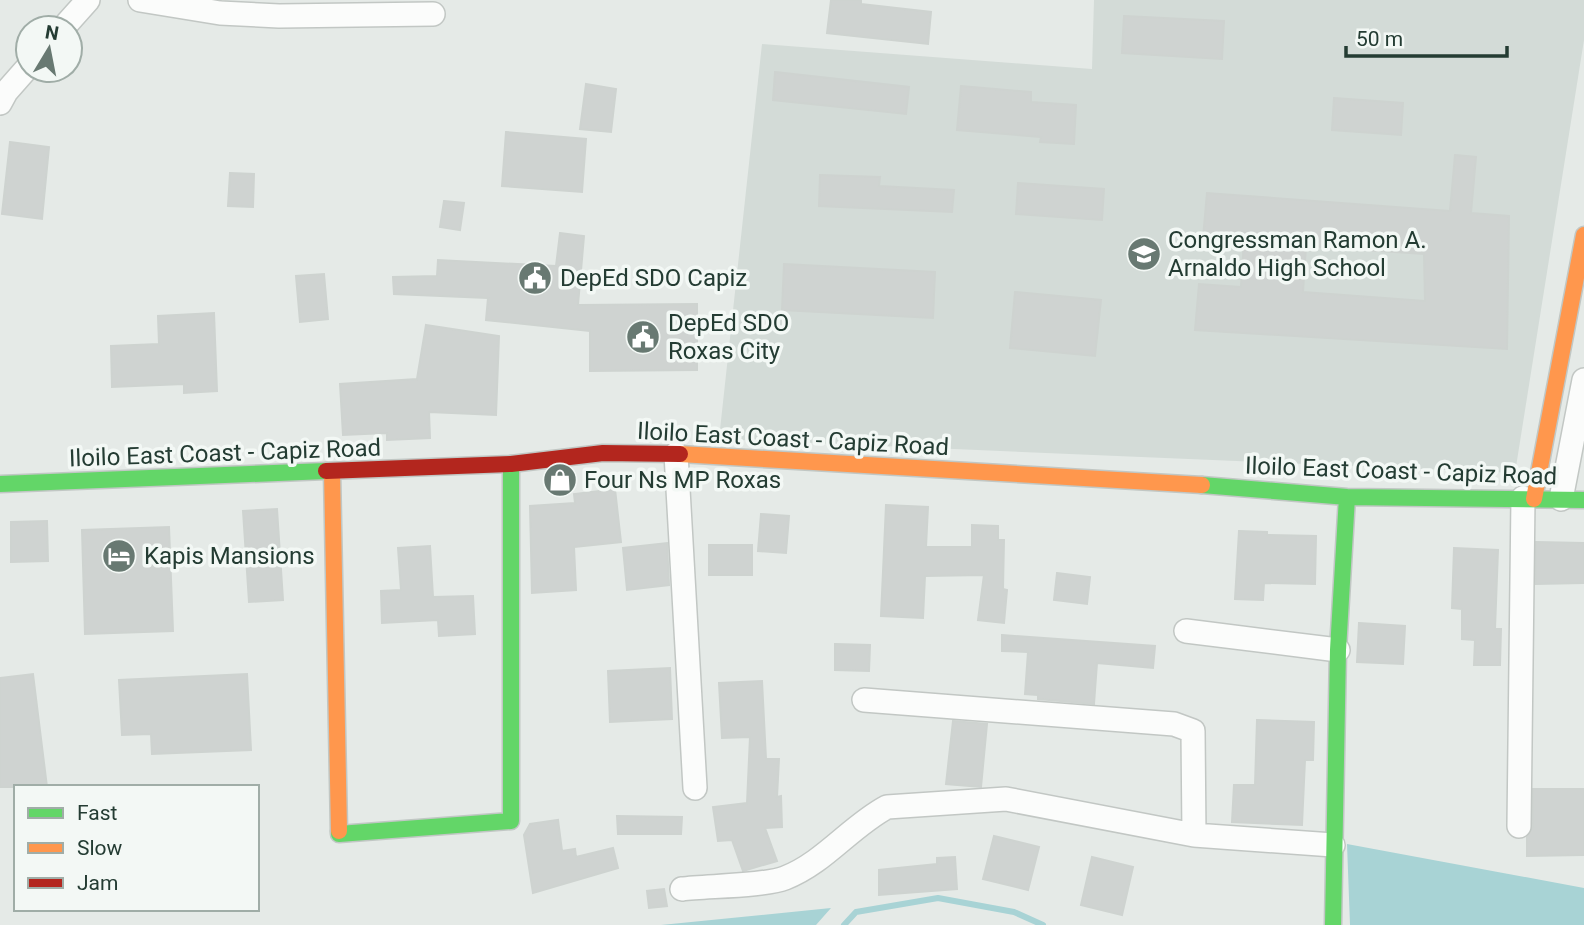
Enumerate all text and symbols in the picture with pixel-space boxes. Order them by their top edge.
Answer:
north arrow [14,14,84,84]
scale bar [1346,14,1507,58]
text: N [43,20,60,45]
text: 50 m [1356,27,1403,51]
place label: Congressman Ramon A. Arnaldo High School [1168,226,1427,282]
school or university icon: Congressman Ramon A. Arnaldo High School [1125,235,1163,273]
public building icon: DepEd SDO Capiz [516,259,554,297]
place label: DepEd SDO Capiz [560,264,747,292]
place label: DepEd SDO Roxas City [668,309,789,365]
public building icon: DepEd SDO Roxas City [624,318,662,356]
street label: Iloilo East Coast - Capiz Road [636,417,950,461]
street label: Iloilo East Coast - Capiz Road [68,434,382,472]
street label: Iloilo East Coast - Capiz Road [1244,452,1558,490]
shop icon: Four Ns MP Roxas [541,461,579,499]
place label: Four Ns MP Roxas [584,466,781,494]
hotel icon: Kapis Mansions [100,537,138,575]
place label: Kapis Mansions [144,542,315,570]
legend [14,785,259,911]
text: Fast [77,801,118,825]
text: Slow [77,836,123,860]
text: Jam [77,871,118,895]

